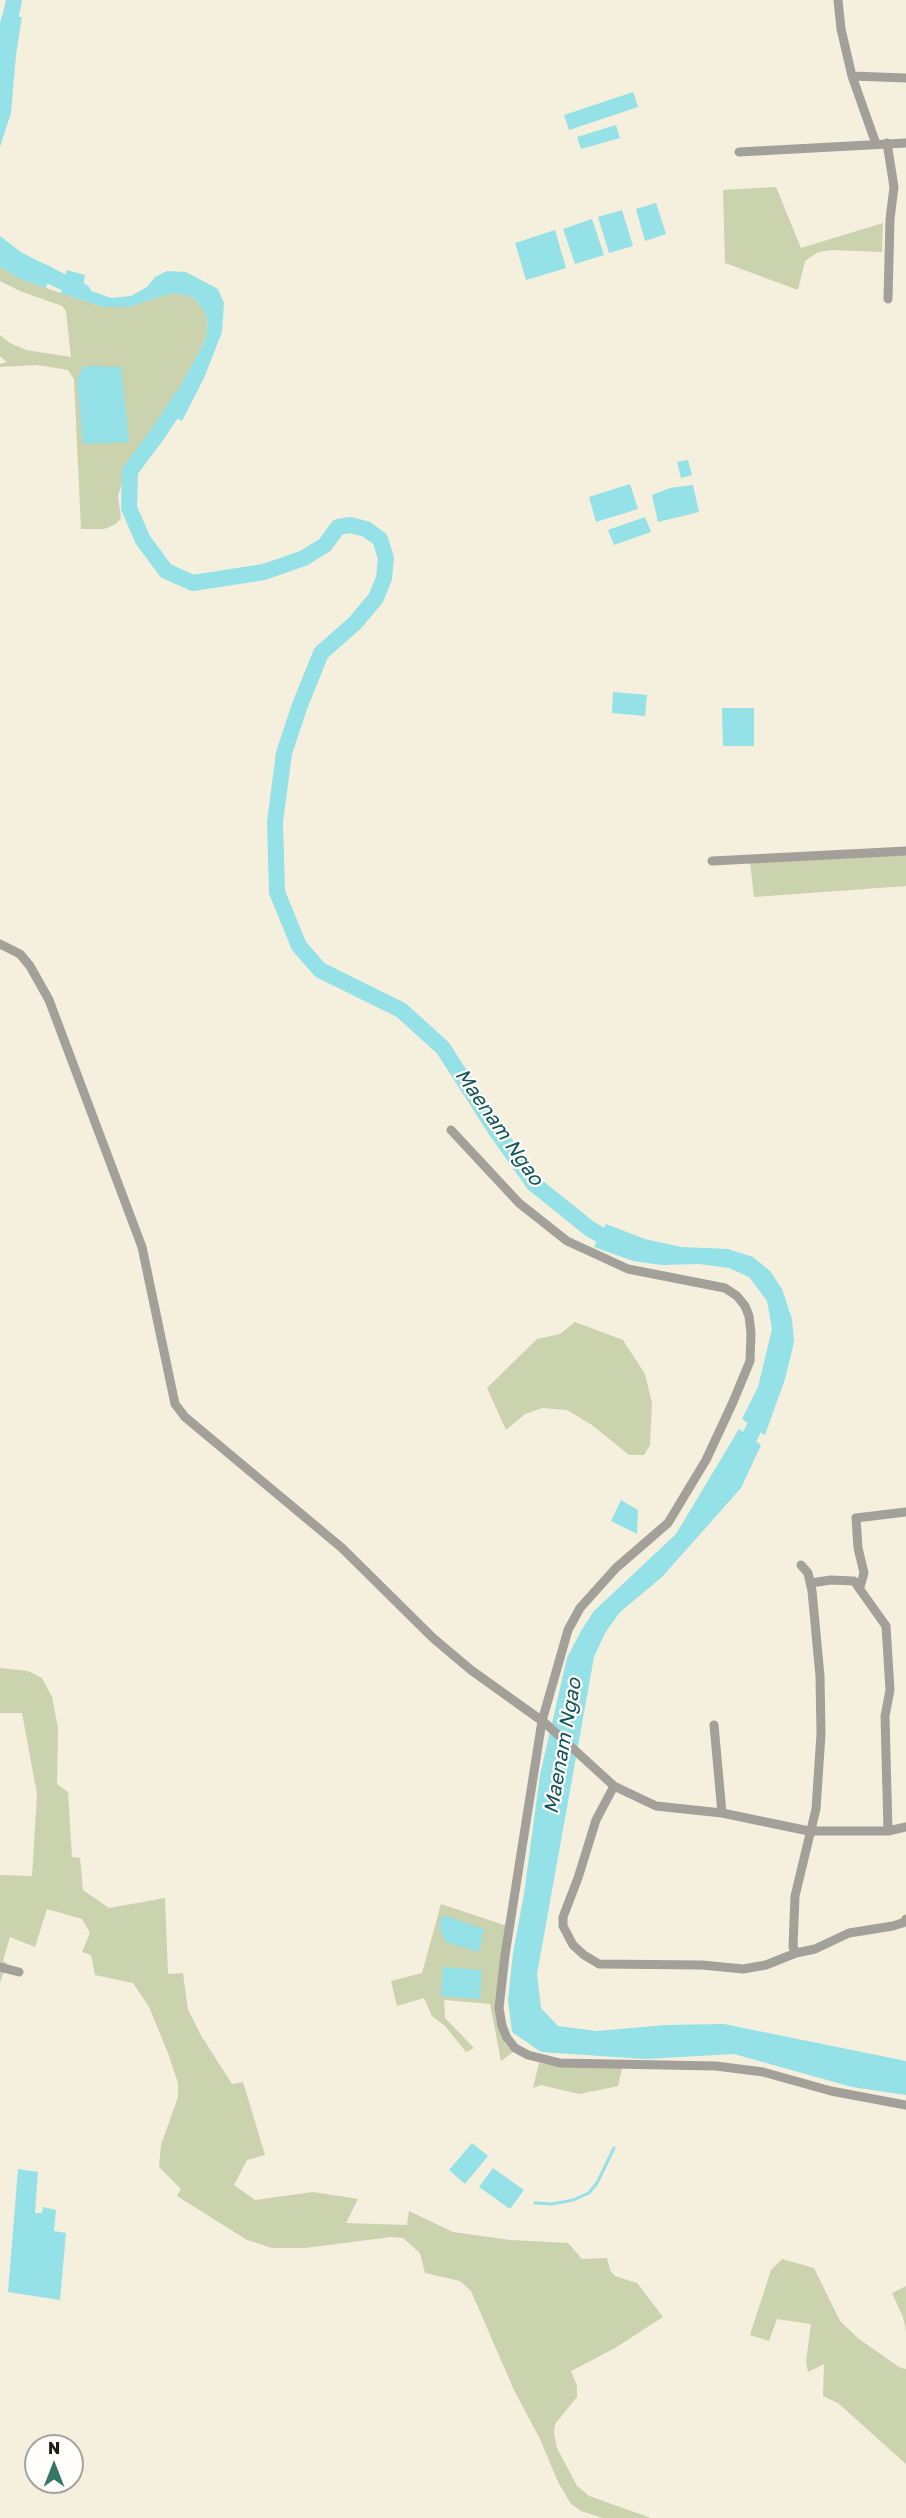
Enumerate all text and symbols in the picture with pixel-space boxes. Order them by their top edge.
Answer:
water label: Maenam Ngao [450,1064,548,1190]
water label: Maenam Ngao [539,1676,587,1816]
north arrow [24,2434,84,2494]
text: N [48,2438,60,2458]

